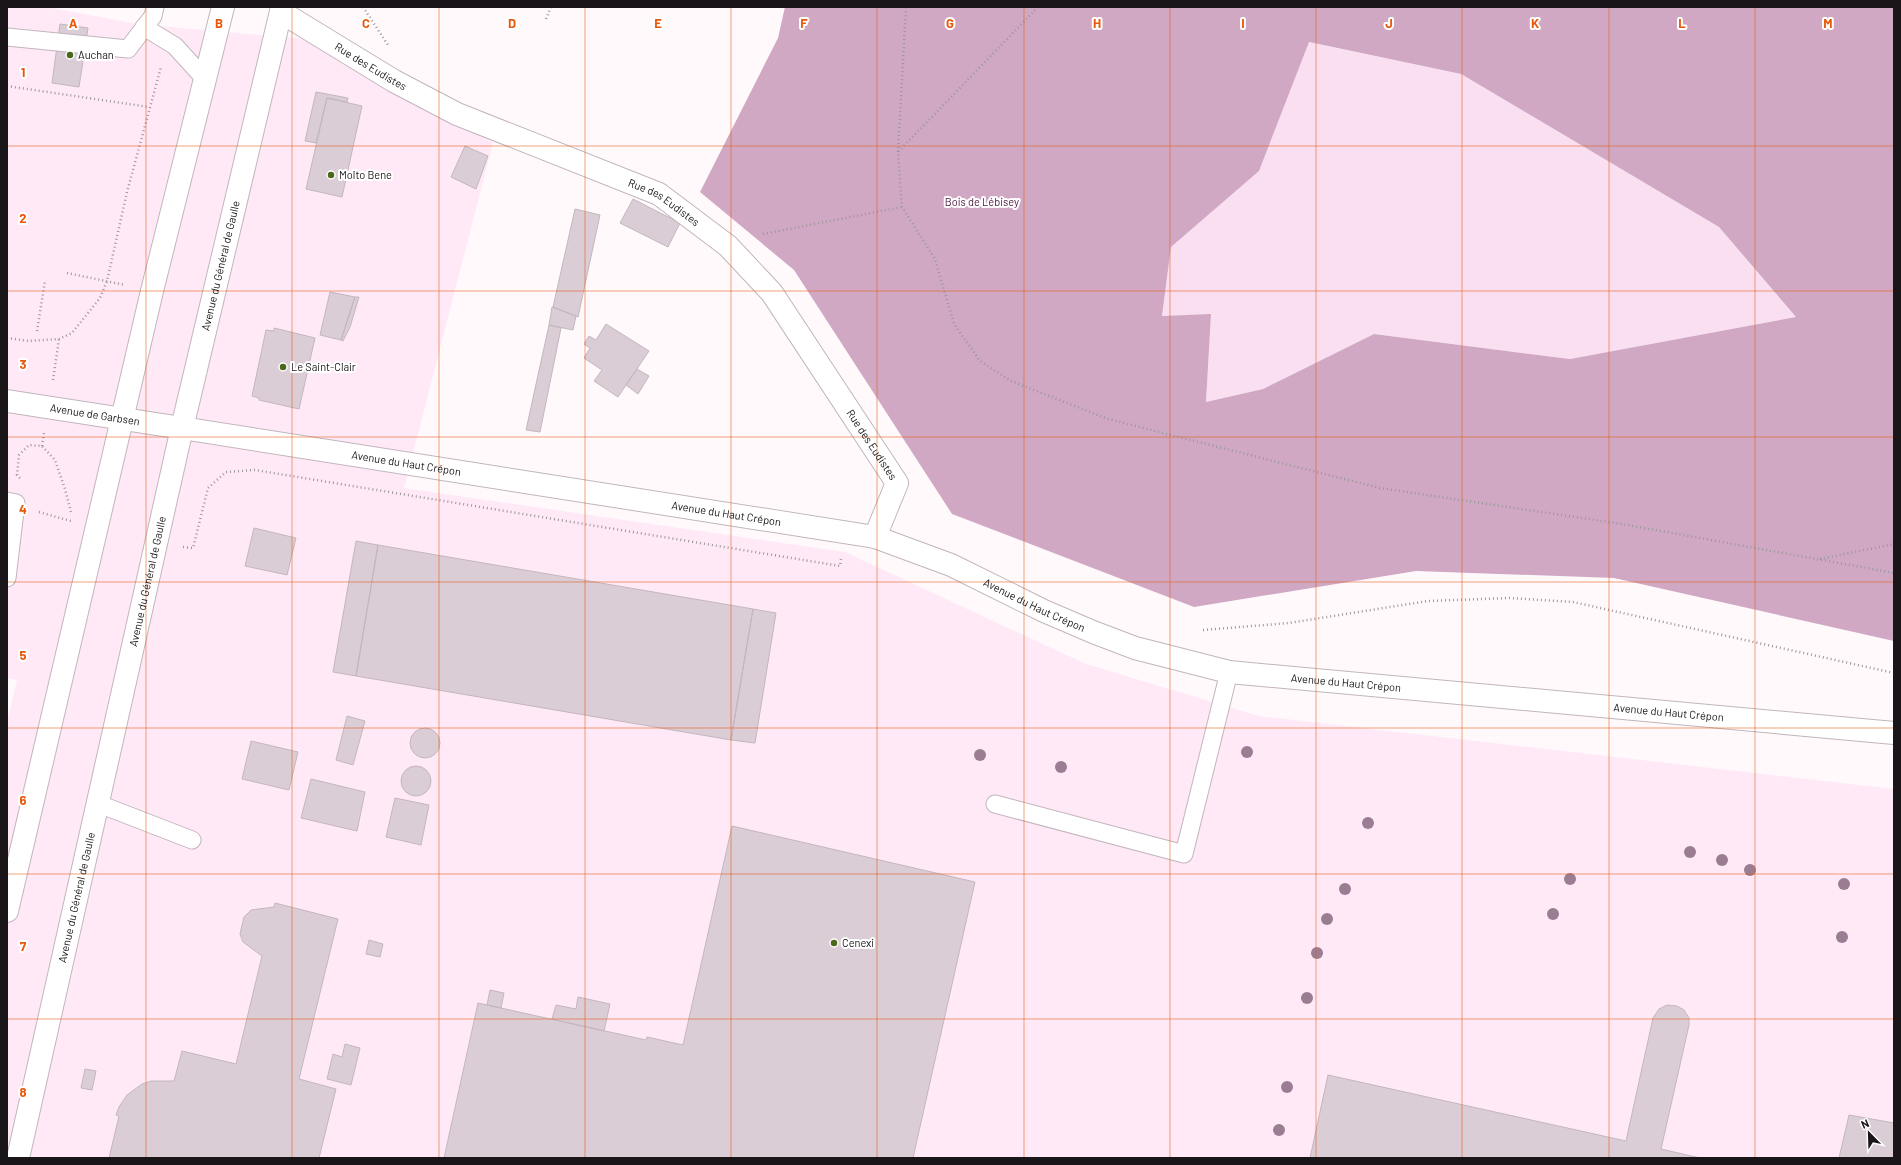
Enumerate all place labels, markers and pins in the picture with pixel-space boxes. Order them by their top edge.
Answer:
place label: Auchan [78,48,114,61]
marker: Auchan [65,50,75,60]
place label: Molto Bene [339,168,392,181]
marker: Molto Bene [326,170,336,180]
place label: Le Saint-Clair [291,360,356,373]
marker: Le Saint-Clair [278,362,288,372]
place label: Cenexi [842,936,874,949]
marker: Cenexi [829,938,839,948]

